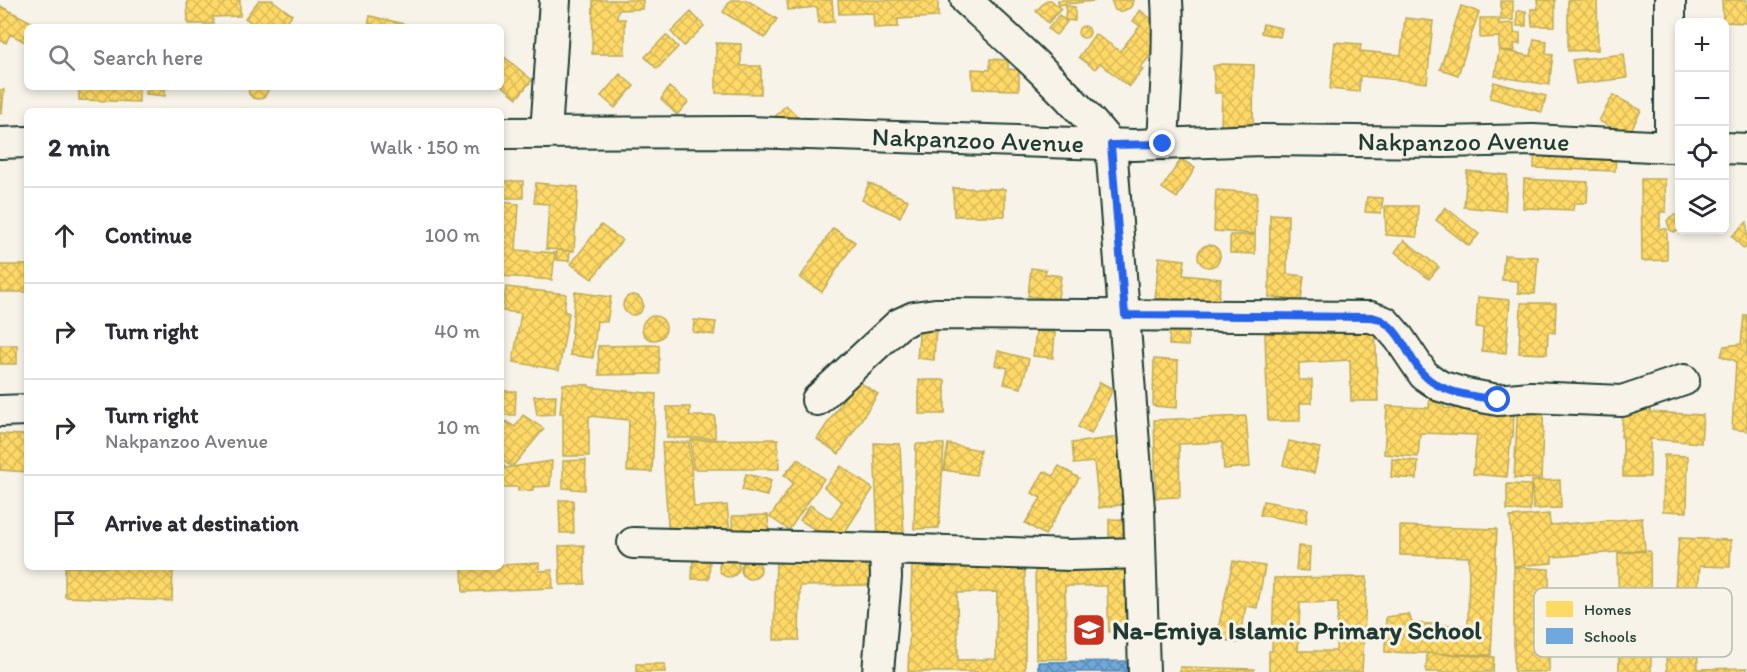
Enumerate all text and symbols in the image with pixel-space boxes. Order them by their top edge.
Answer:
map controls [1675,18,1729,234]
button: + [1675,18,1729,72]
search box [24,24,504,90]
icon: search [45,41,78,74]
text: Search here [93,44,203,71]
button: − [1675,72,1729,126]
street label: Nakpanzoo Avenue [871,120,1084,159]
street label: Nakpanzoo Avenue [1357,124,1570,158]
button: locate [1675,126,1729,180]
route end [1149,130,1175,156]
text: 2 min [48,131,110,163]
text: Walk · 150 m [370,135,480,159]
button: layers [1675,180,1729,234]
icon: ahead [48,219,81,252]
text: Continue [105,222,192,249]
text: 100 m [425,223,480,247]
icon: right [48,315,81,348]
text: Turn right [105,318,199,345]
text: 40 m [434,319,480,343]
route start [1484,386,1510,412]
text: Turn right [105,402,199,429]
icon: right [48,411,81,444]
text: 10 m [437,415,480,439]
text: Nakpanzoo Avenue [105,429,268,453]
icon: arrive [48,507,81,540]
text: Arrive at destination [105,510,299,537]
legend [1534,588,1732,657]
text: Homes [1584,600,1631,619]
school or university icon: Na-Emiya Islamic Primary School [1071,612,1107,648]
place label: Na-Emiya Islamic Primary School [1112,614,1482,646]
text: Schools [1584,627,1637,646]

